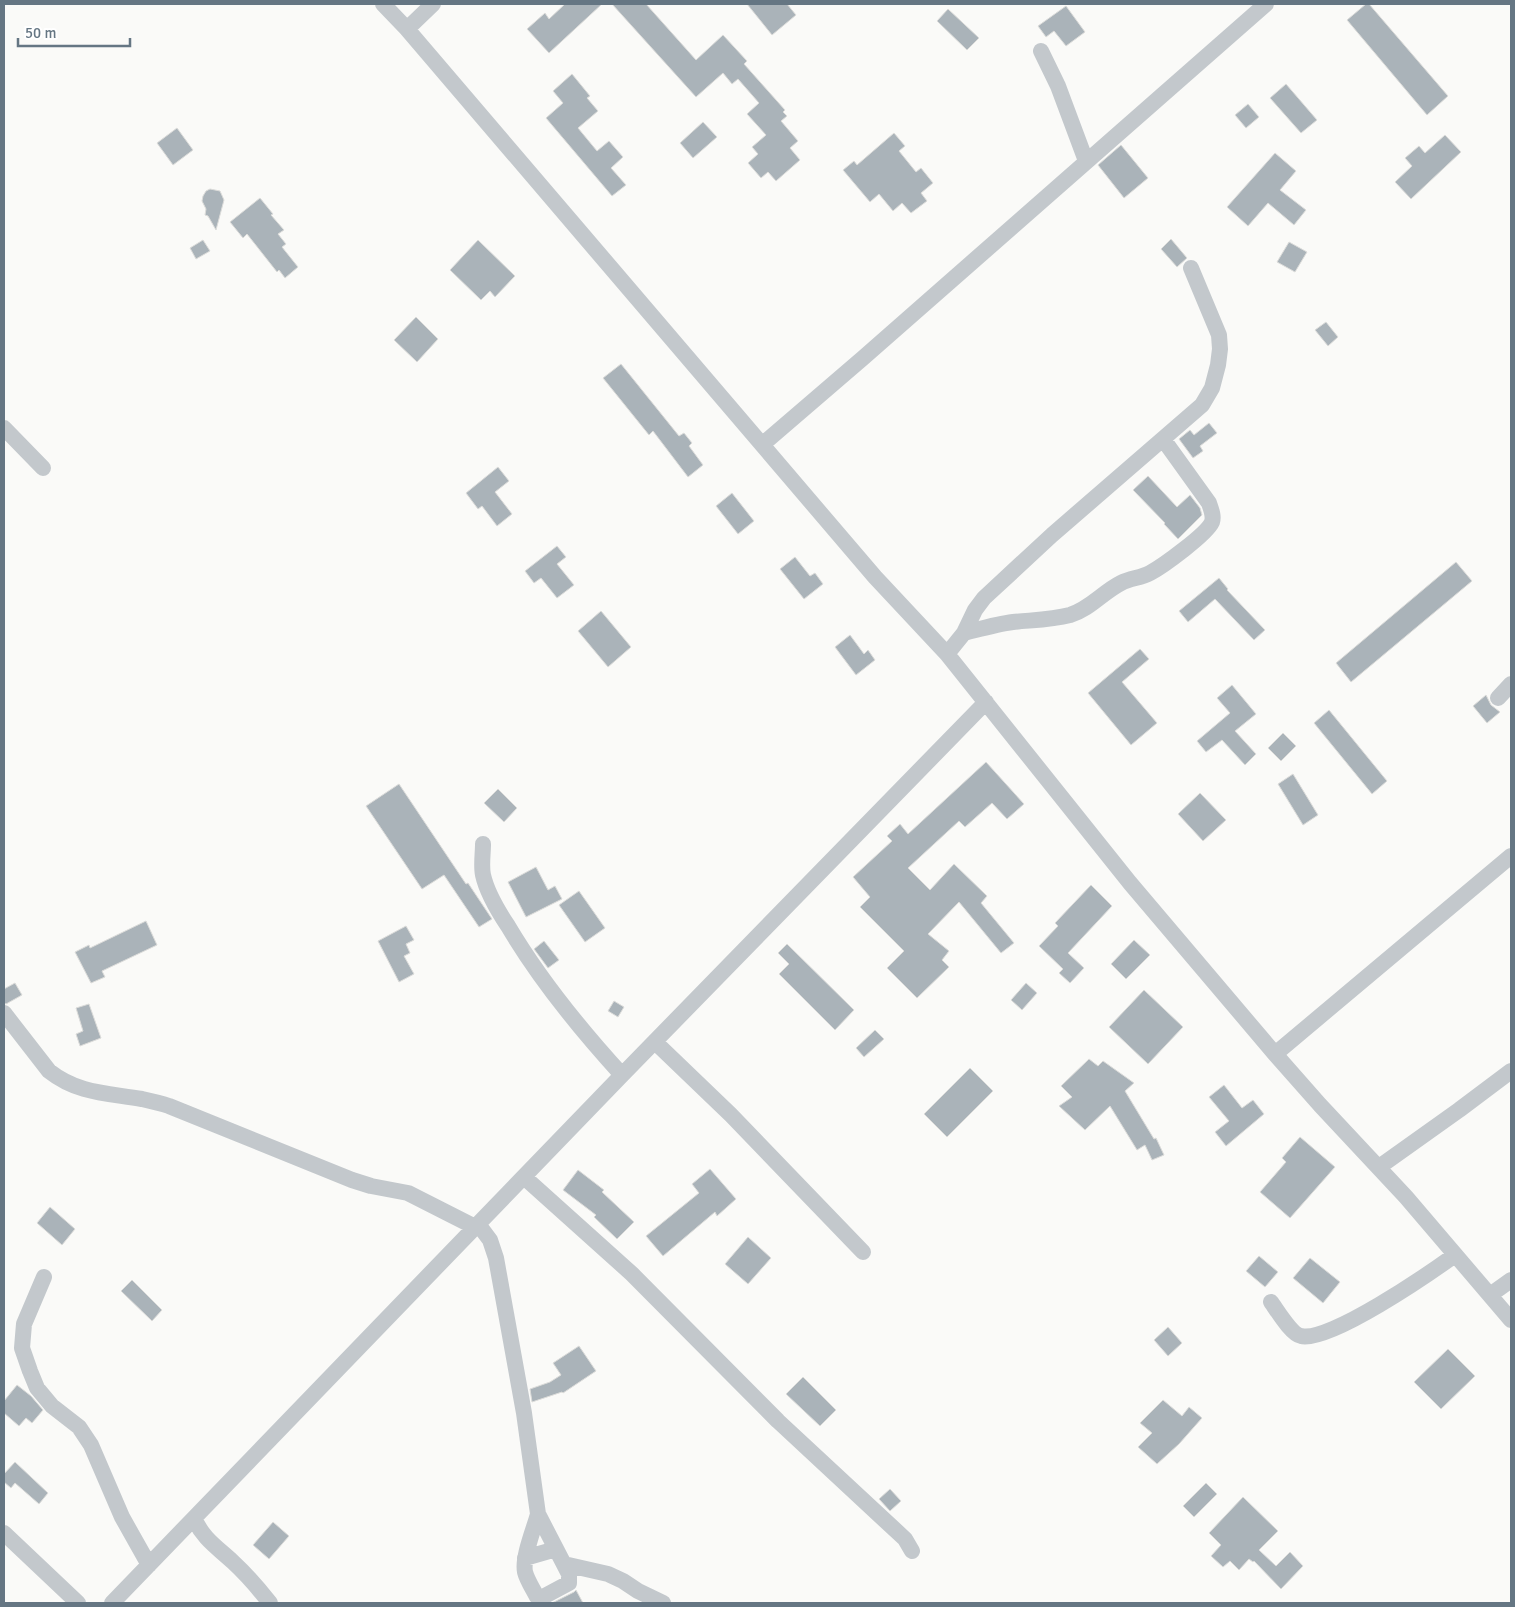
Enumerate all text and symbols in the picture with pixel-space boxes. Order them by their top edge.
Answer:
scale bar [18,15,130,47]
text: 50 m [25,24,56,42]

